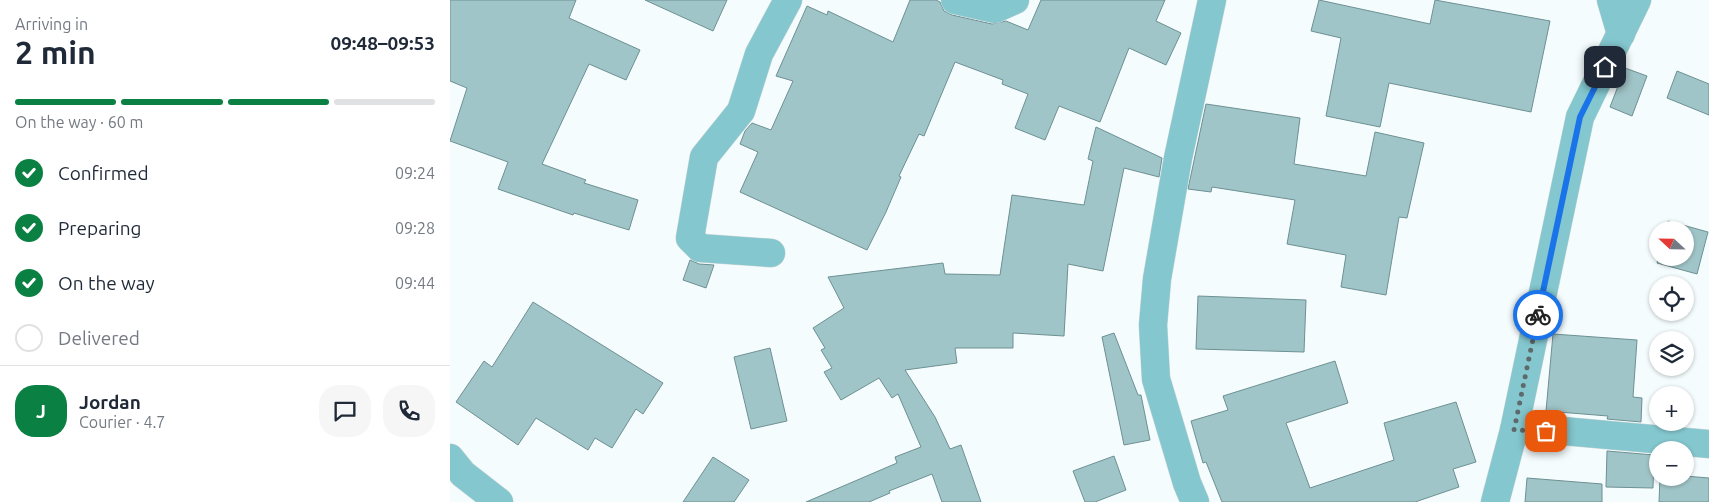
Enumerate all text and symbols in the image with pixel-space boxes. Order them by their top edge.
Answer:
text: Arriving in [15,15,88,33]
text: 09:48–09:53 [330,32,435,54]
text: 2 min [15,34,96,70]
pin [1584,46,1626,88]
icon: home [1591,53,1619,81]
text: On the way · 60 m [15,113,143,131]
icon: check [15,159,43,187]
text: Confirmed [58,162,149,184]
text: 09:24 [395,164,435,182]
icon: check [15,214,43,242]
text: Preparing [58,217,142,239]
text: 09:28 [395,219,435,237]
north arrow [1649,221,1694,266]
map controls [1649,221,1694,486]
icon: check [15,269,43,297]
text: On the way [58,272,155,294]
text: 09:44 [395,274,435,292]
button: locate [1649,276,1694,321]
courier [1513,290,1563,340]
icon: bike [1524,301,1552,329]
text: Delivered [58,327,140,349]
button: layers [1649,331,1694,376]
button: chat [319,385,371,437]
button: phone [383,385,435,437]
button: + [1649,386,1694,431]
text: Jordan [79,391,141,413]
text: J [36,400,46,422]
pin [1525,410,1567,452]
text: Courier · 4.7 [79,413,165,431]
icon: bag [1532,417,1560,445]
button: − [1649,441,1694,486]

